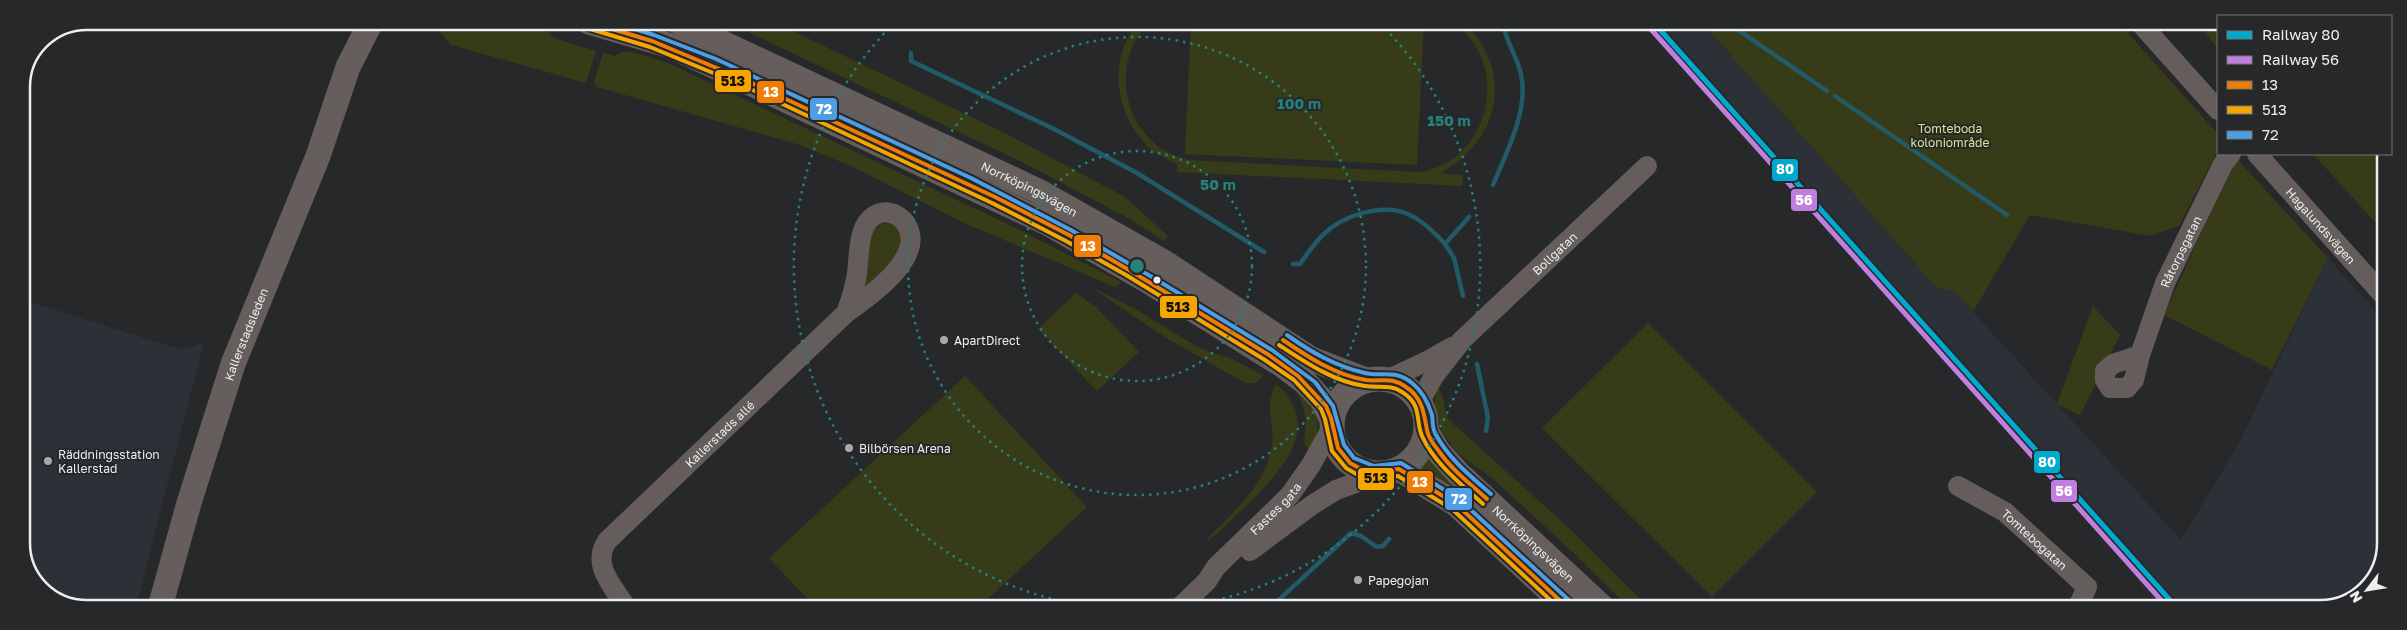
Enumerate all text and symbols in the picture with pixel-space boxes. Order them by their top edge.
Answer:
legend [2217,15,2392,155]
text: Railway 80 [2262,25,2340,43]
text: Railway 56 [2262,50,2339,68]
line badge: 513 [714,69,752,93]
text: 513 [721,72,745,89]
text: 13 [2262,75,2278,93]
line badge: 13 [756,80,785,104]
text: 13 [763,83,779,100]
text: 100 m [1277,94,1321,112]
line badge: 72 [809,97,838,121]
text: 72 [816,100,833,117]
text: 513 [2262,100,2287,118]
text: 150 m [1427,111,1471,129]
park label: Tomteboda koloniområde [1911,121,1989,150]
text: 72 [2262,125,2279,143]
street label: Norrköpingsvägen [979,158,1080,219]
line badge: 80 [1771,158,1799,182]
text: 80 [1776,160,1794,177]
text: 50 m [1200,175,1236,193]
street label: Hagalundsvägen [2283,184,2359,267]
line badge: 56 [1790,188,1818,212]
text: 56 [1795,191,1813,208]
street label: Råtorpsgatan [2157,213,2204,289]
street label: Bollgatan [1529,229,1580,278]
line badge: 13 [1073,234,1102,258]
text: 13 [1080,237,1096,254]
centre of rings [1128,257,1146,275]
unlabelled marker [1152,275,1162,285]
street label: Kallerstadsleden [221,286,271,382]
line badge: 513 [1159,295,1198,319]
text: 513 [1166,298,1190,315]
place label: ApartDirect [954,333,1021,348]
marker: ApartDirect [938,334,950,346]
street label: Kallerstads allé [682,397,757,470]
place label: Bilbörsen Arena [859,441,951,456]
marker: Bilbörsen Arena [843,442,855,454]
place label: Räddningsstation Kallerstad [58,447,160,476]
line badge: 80 [2033,450,2061,474]
text: 80 [2038,453,2056,470]
marker: Räddningsstation Kallerstad [42,455,54,467]
line badge: 513 [1357,467,1395,491]
text: 513 [1364,469,1388,486]
line badge: 13 [1406,470,1434,494]
text: 13 [1412,473,1428,490]
line badge: 56 [2050,479,2078,503]
street label: Fastes gata [1247,480,1304,537]
text: 56 [2055,482,2073,499]
line badge: 72 [1444,487,1473,511]
text: 72 [1451,490,1468,507]
street label: Norrköpingsvägen [1490,502,1578,585]
street label: Tomtebogatan [1999,505,2071,573]
north arrow [2342,565,2392,615]
place label: Papegojan [1368,573,1429,588]
marker: Papegojan [1352,574,1364,586]
text: N [2345,588,2365,606]

